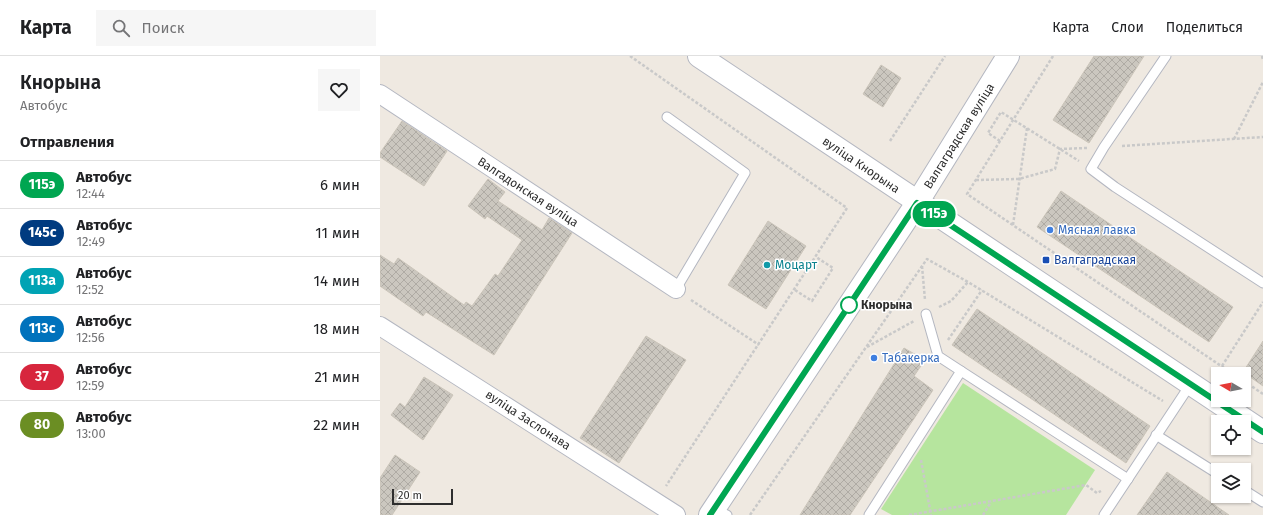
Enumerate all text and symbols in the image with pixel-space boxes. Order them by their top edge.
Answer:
search box [96,10,376,46]
text: Карта [20,16,72,39]
icon: search [110,17,132,39]
text: Поиск [142,19,184,37]
text: Карта [1052,19,1089,36]
text: Слои [1111,19,1144,36]
text: Поделиться [1166,19,1243,36]
button: heart [318,69,360,111]
text: Кнорына [20,71,101,94]
street label: Валгаградская вуліца [921,81,997,191]
text: Автобус [20,98,68,113]
text: Отправления [20,133,114,151]
street label: вуліца Кнорына [820,134,902,196]
street label: Валгадонская вуліца [475,154,581,230]
text: Автобус [76,168,132,186]
text: 115э [29,176,55,193]
text: 6 мин [320,176,360,194]
text: 12:44 [76,186,105,201]
line badge: 115э [906,201,962,227]
text: 115э [921,205,947,222]
text: Автобус [76,216,132,234]
place label: Мясная лавка [1058,223,1136,237]
text: 145с [28,224,56,241]
text: 11 мин [315,224,360,242]
marker: Мясная лавка [1045,225,1055,235]
text: 12:49 [76,234,105,249]
place label: Валгаградская [1054,253,1136,267]
marker: Валгаградская [1041,255,1051,265]
place label: Моцарт [775,258,818,272]
marker: Моцарт [762,260,772,270]
text: Автобус [76,264,132,282]
text: 113а [28,272,56,289]
text: 14 мин [314,272,360,290]
text: 12:52 [76,282,104,297]
marker: Кнорына [840,296,858,314]
place label: Кнорына [861,298,913,312]
text: Автобус [76,312,132,330]
text: 113с [29,320,55,337]
text: 18 мин [313,320,360,338]
text: 12:56 [76,330,105,345]
place label: Табакерка [882,351,940,365]
marker: Табакерка [869,353,879,363]
text: Автобус [76,360,132,378]
north arrow [1211,367,1251,407]
map controls [1211,367,1251,503]
text: 37 [35,368,49,385]
text: 21 мин [315,368,360,386]
text: 12:59 [76,378,104,393]
street label: вуліца Заслонава [483,387,573,453]
text: Автобус [76,408,132,426]
button: locate [1211,415,1251,455]
text: 80 [34,416,50,433]
text: 22 мин [313,416,360,434]
text: 13:00 [76,426,106,441]
button: layers [1211,463,1251,503]
scale bar [392,487,453,506]
text: 20 m [398,489,422,502]

